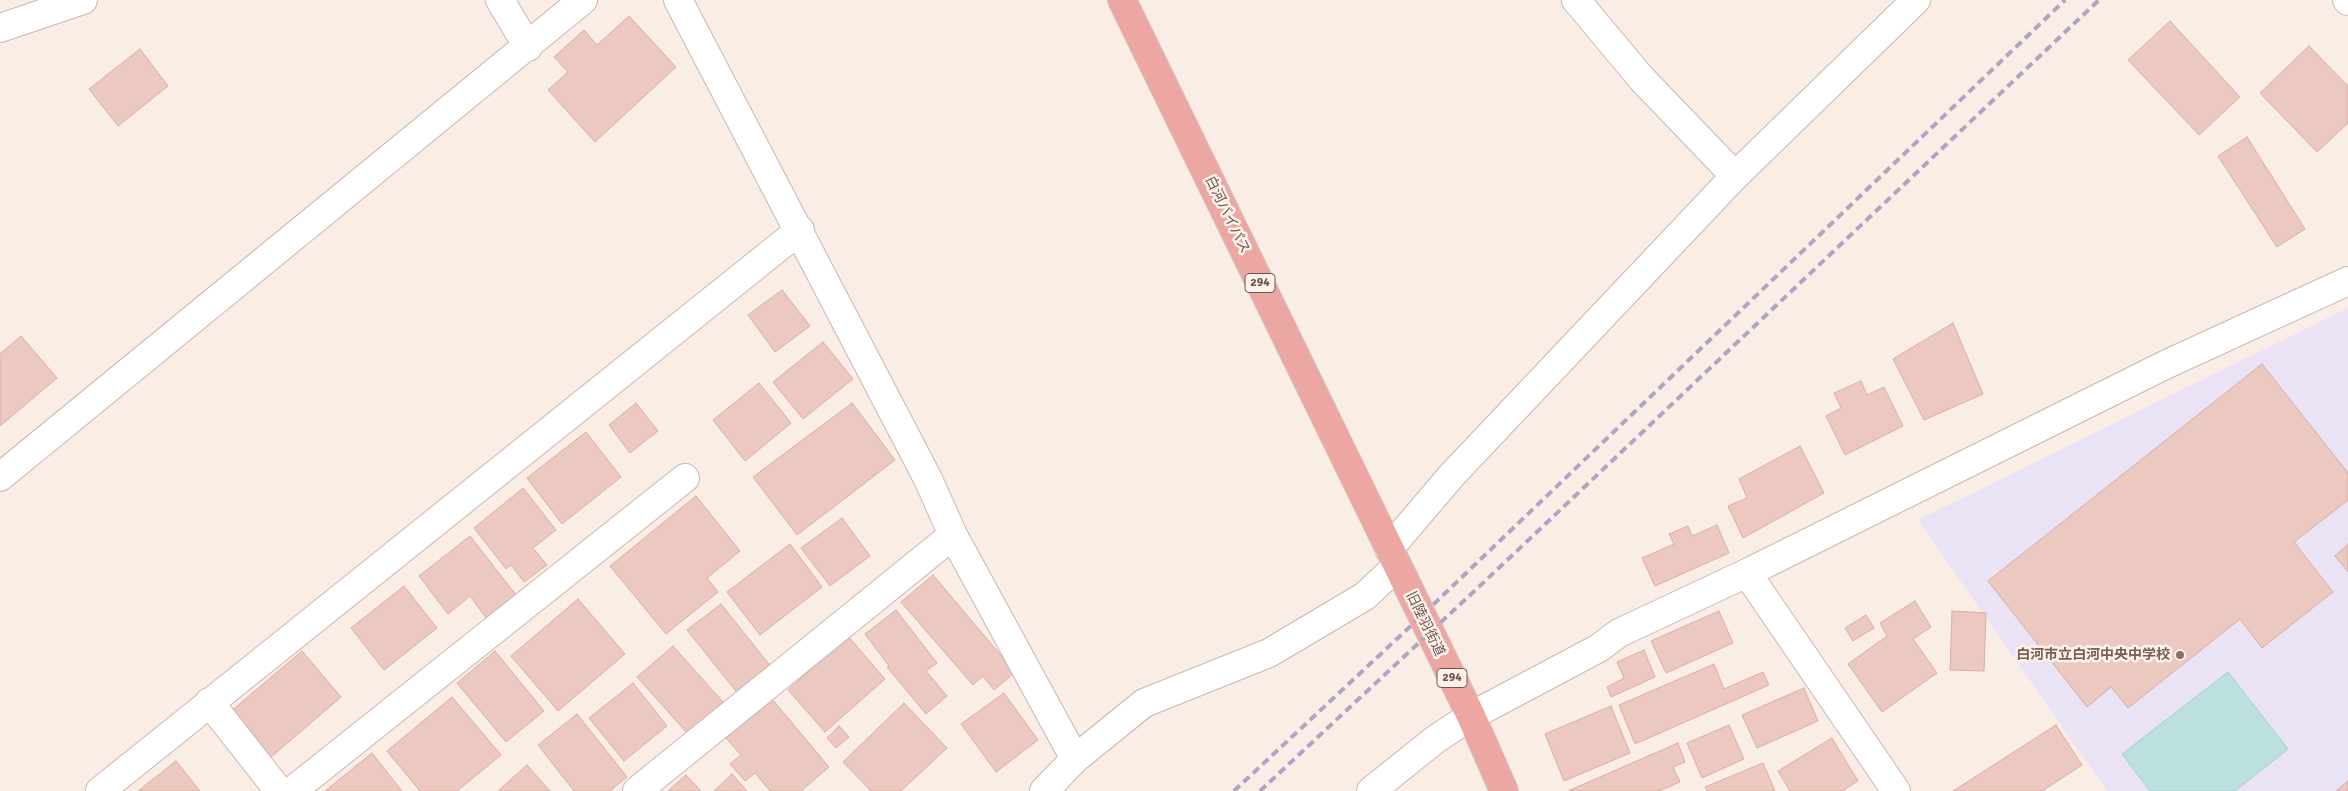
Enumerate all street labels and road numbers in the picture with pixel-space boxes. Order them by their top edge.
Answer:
street label: 白河バイパス [1201,174,1253,256]
road number: 294 [1245,274,1275,292]
street label: 旧陸羽街道 [1402,589,1448,659]
road number: 294 [1437,668,1467,688]

